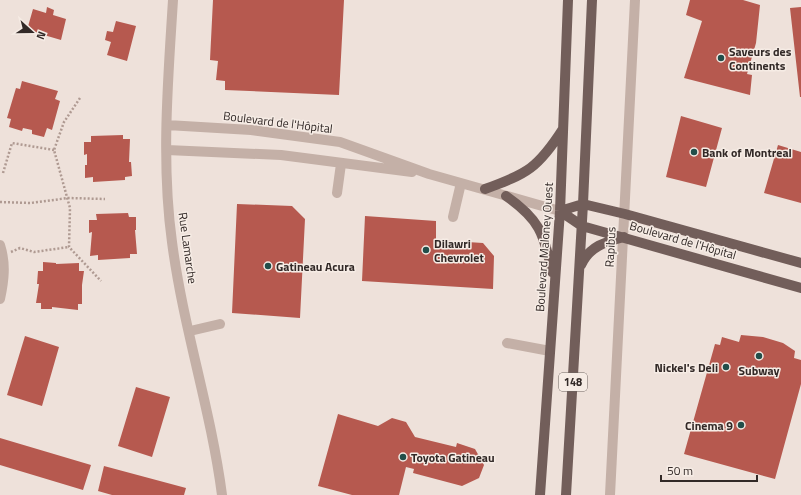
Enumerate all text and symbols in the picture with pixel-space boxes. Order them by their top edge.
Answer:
north arrow [12,12,52,52]
text: N [33,29,50,42]
place label: Saveurs des Continents [729,42,792,75]
marker: Saveurs des Continents [716,53,726,63]
street label: Boulevard de l'Hôpital [222,106,334,138]
place label: Bank of Montreal [702,143,792,162]
marker: Bank of Montreal [689,147,699,157]
street label: Boulevard Maloney Ouest [530,181,558,312]
street label: Rue Lamarche [174,211,202,285]
street label: Boulevard de l'Hôpital [627,216,739,264]
street label: Rapibus [599,226,621,268]
place label: Dilawri Chevrolet [434,234,484,267]
marker: Dilawri Chevrolet [421,245,431,255]
place label: Gatineau Acura [276,257,355,276]
marker: Gatineau Acura [263,261,273,271]
marker: Subway [754,351,764,361]
place label: Nickel's Deli [655,358,718,377]
place label: Subway [738,361,780,380]
marker: Nickel's Deli [721,362,731,372]
road number: 148 [559,373,587,391]
place label: Cinema 9 [685,416,733,435]
marker: Cinema 9 [736,420,746,430]
place label: Toyota Gatineau [411,448,495,467]
marker: Toyota Gatineau [398,452,408,462]
scale bar [661,457,757,483]
text: 50 m [667,461,693,480]

